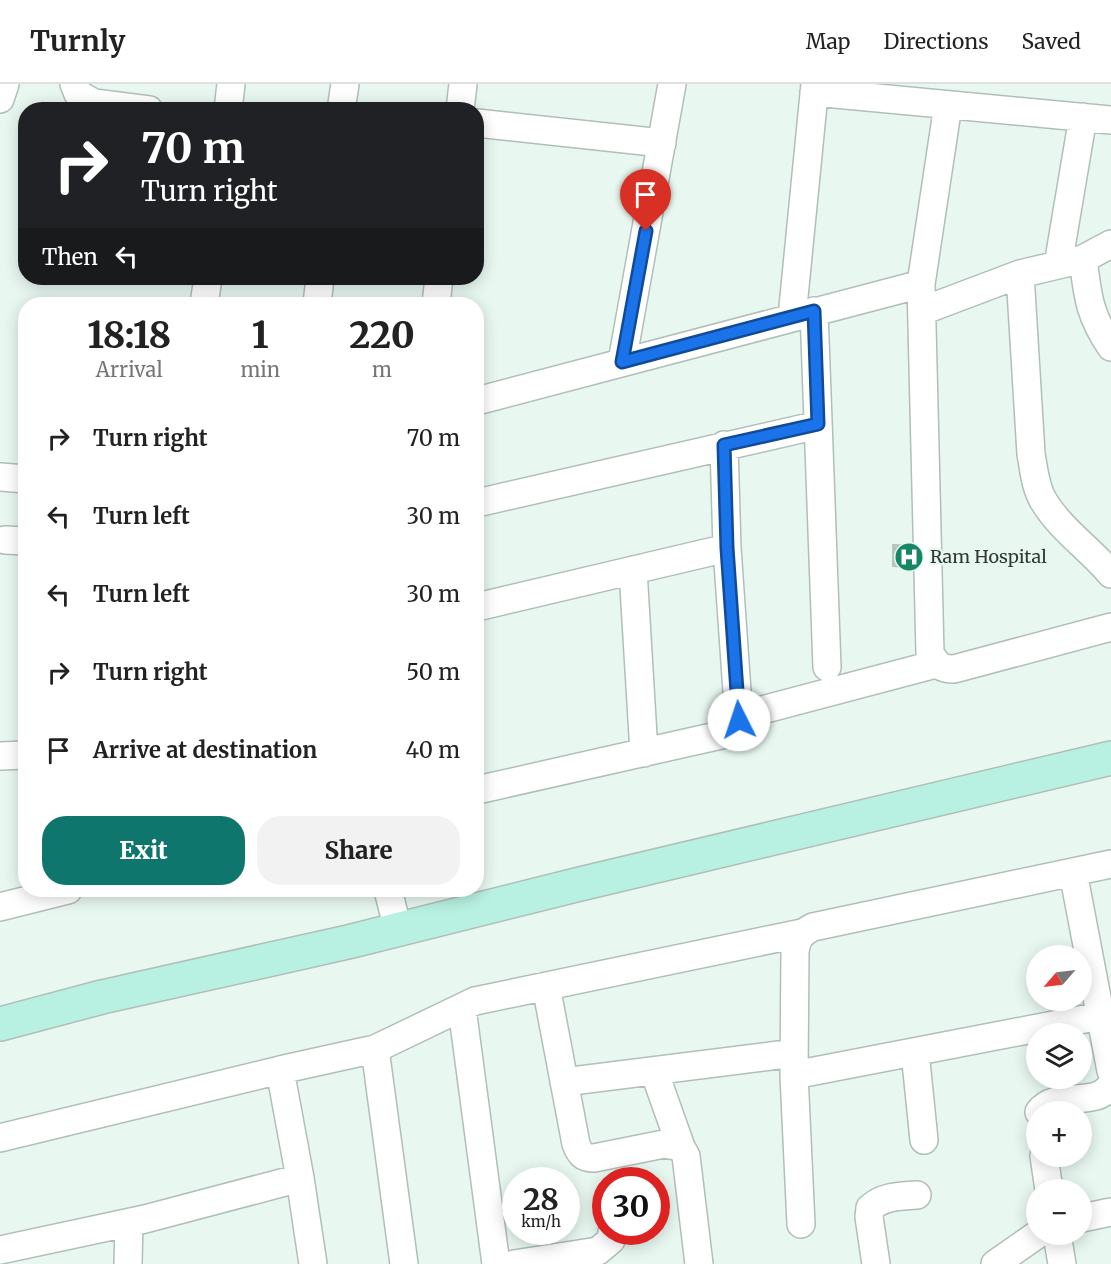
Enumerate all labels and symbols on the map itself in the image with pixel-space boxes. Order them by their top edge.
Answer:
pin [620,169,671,231]
hospital icon: Ram Hospital [893,541,925,573]
place label: Ram Hospital [930,545,1047,568]
position arrow [707,688,771,752]
north arrow [1026,945,1092,1011]
speed limit sign: 30 [592,1167,670,1245]

